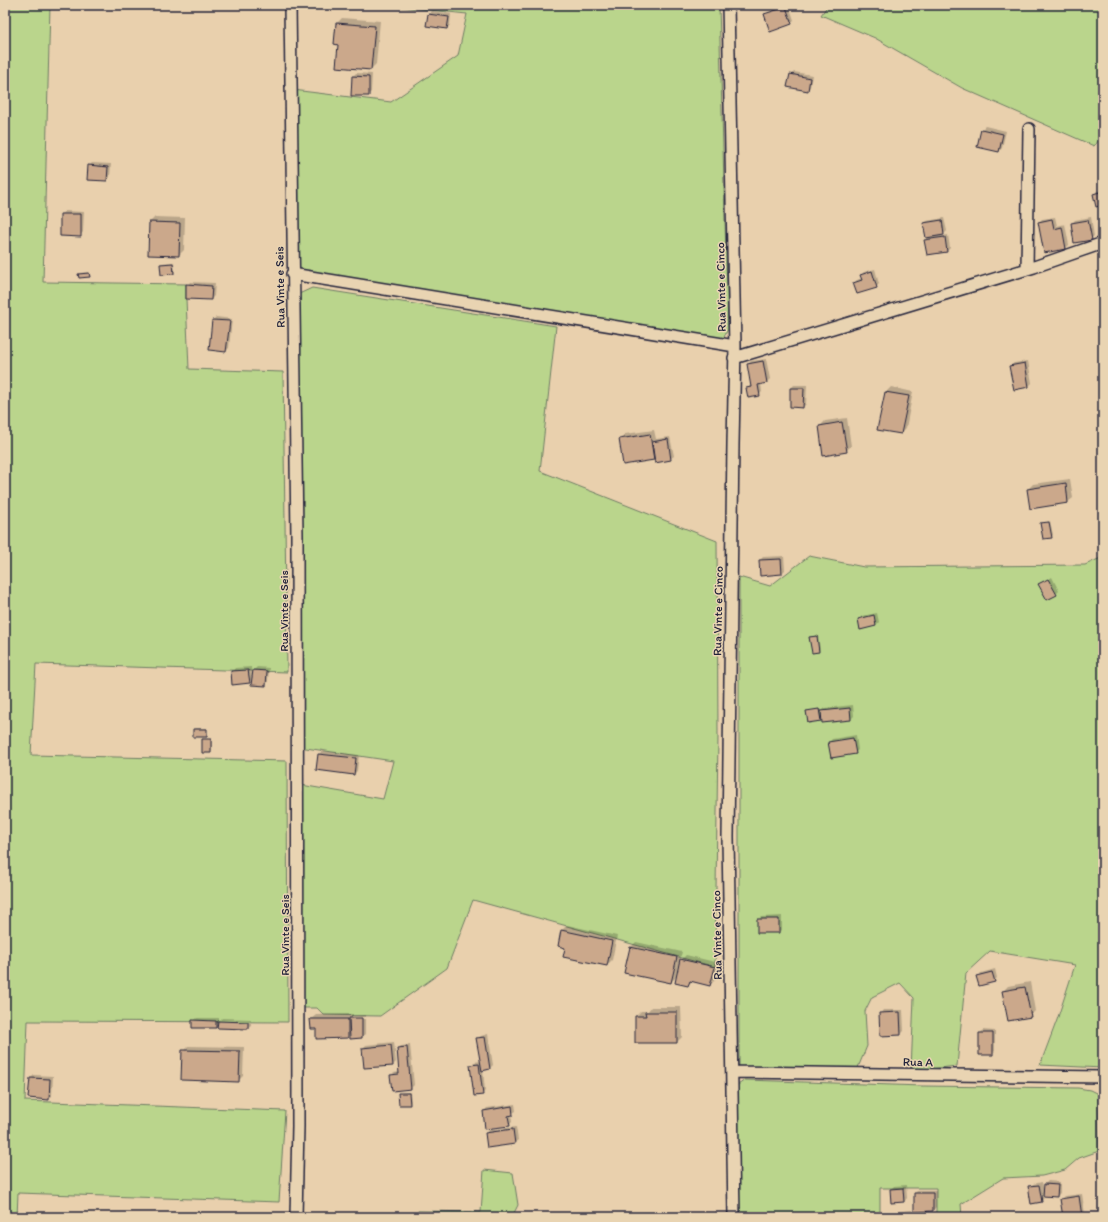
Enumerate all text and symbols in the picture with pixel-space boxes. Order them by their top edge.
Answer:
street label: Rua Vinte e Cinco [713,242,729,332]
street label: Rua Vinte e Seis [272,246,288,328]
street label: Rua Vinte e Cinco [710,566,726,656]
street label: Rua Vinte e Seis [277,570,291,652]
street label: Rua Vinte e Cinco [709,890,725,980]
street label: Rua Vinte e Seis [278,894,292,976]
street label: Rua A [903,1055,934,1069]

